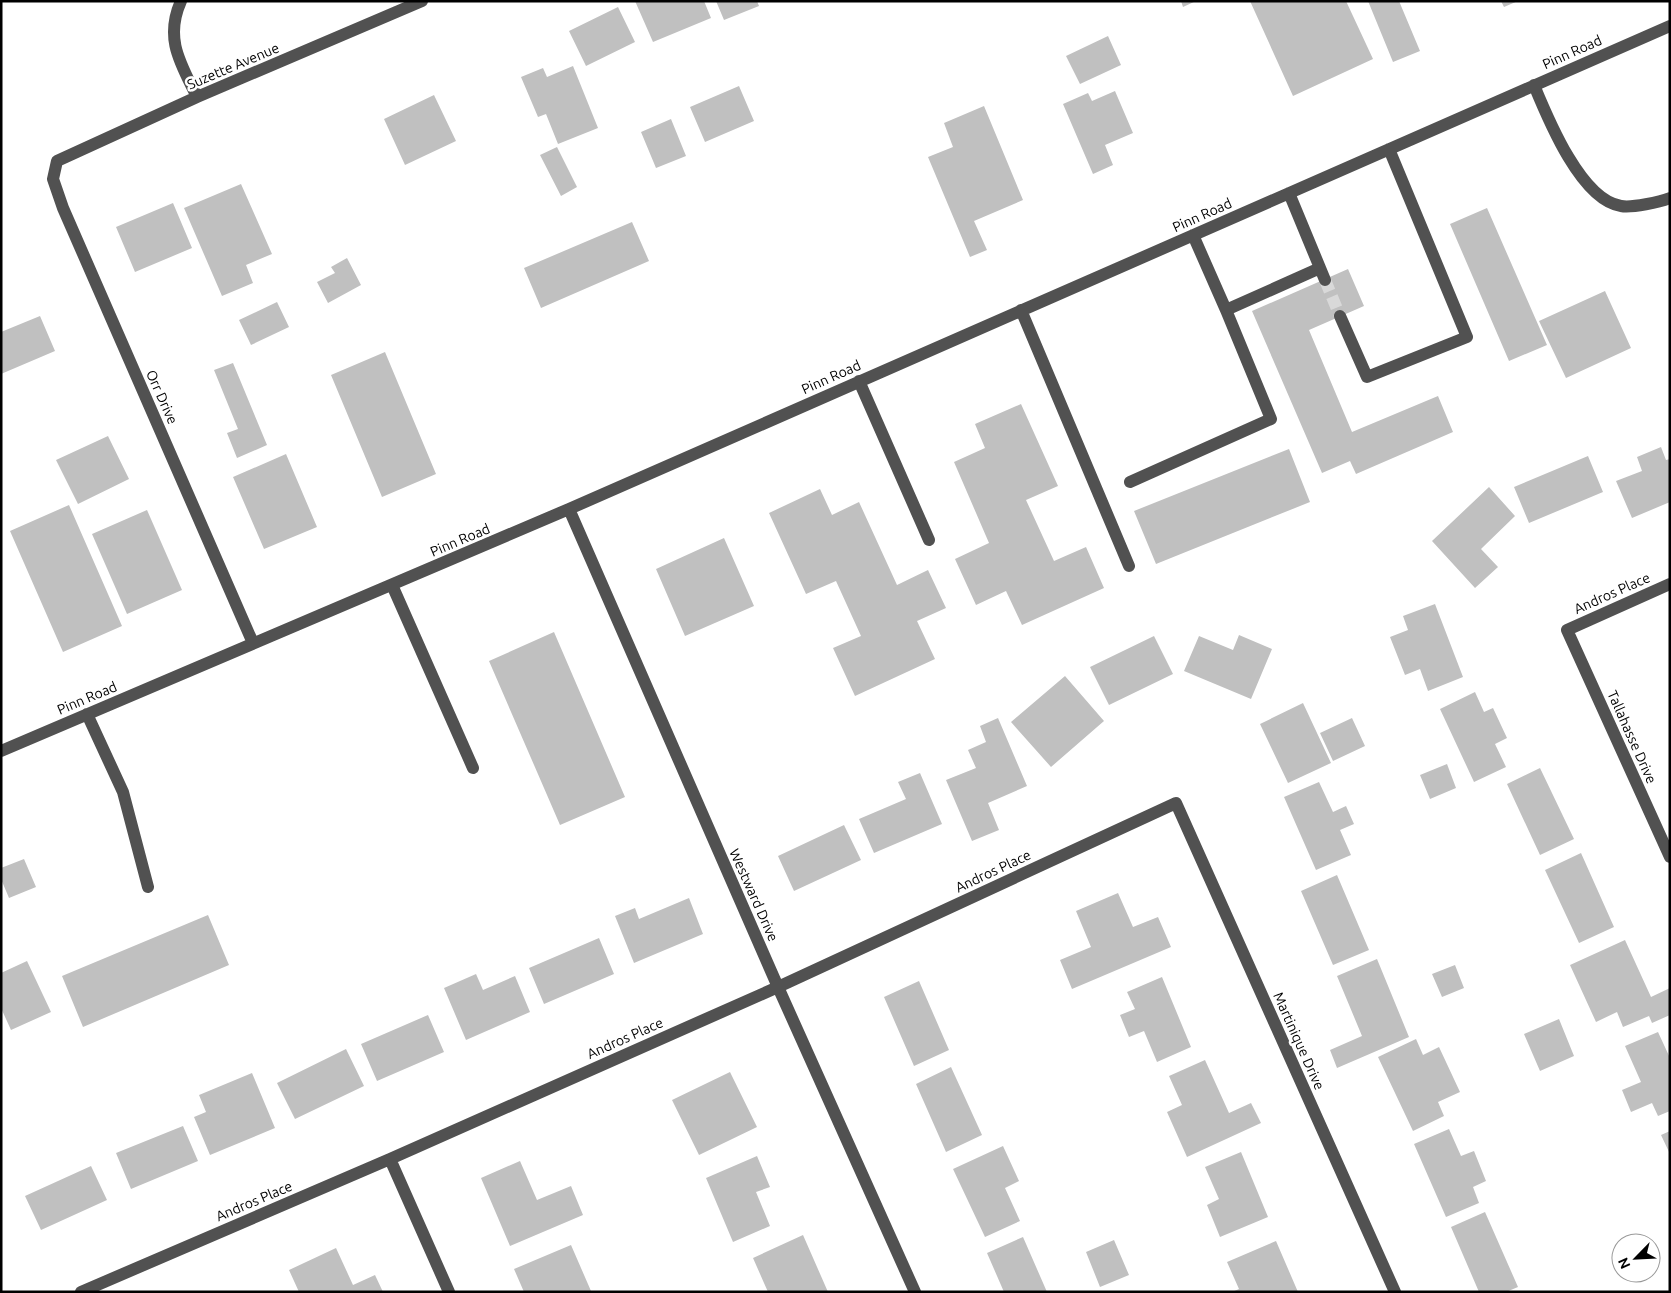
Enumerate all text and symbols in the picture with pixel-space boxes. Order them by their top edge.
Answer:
street label: Pinn Road [1540,32,1604,72]
street label: Suzette Avenue [185,39,281,93]
street label: Pinn Road [1170,195,1234,235]
street label: Pinn Road [799,357,863,397]
street label: Orr Drive [143,367,181,427]
street label: Pinn Road [428,520,492,560]
street label: Andros Place [1572,569,1652,617]
street label: Pinn Road [55,678,119,718]
street label: Tallahasse Drive [1604,688,1660,786]
street label: Westward Drive [726,846,782,944]
street label: Andros Place [953,847,1033,895]
street label: Martinique Drive [1270,990,1328,1092]
street label: Andros Place [585,1014,665,1062]
street label: Andros Place [213,1178,295,1224]
north arrow [1611,1233,1661,1283]
text: N [1615,1255,1634,1271]

